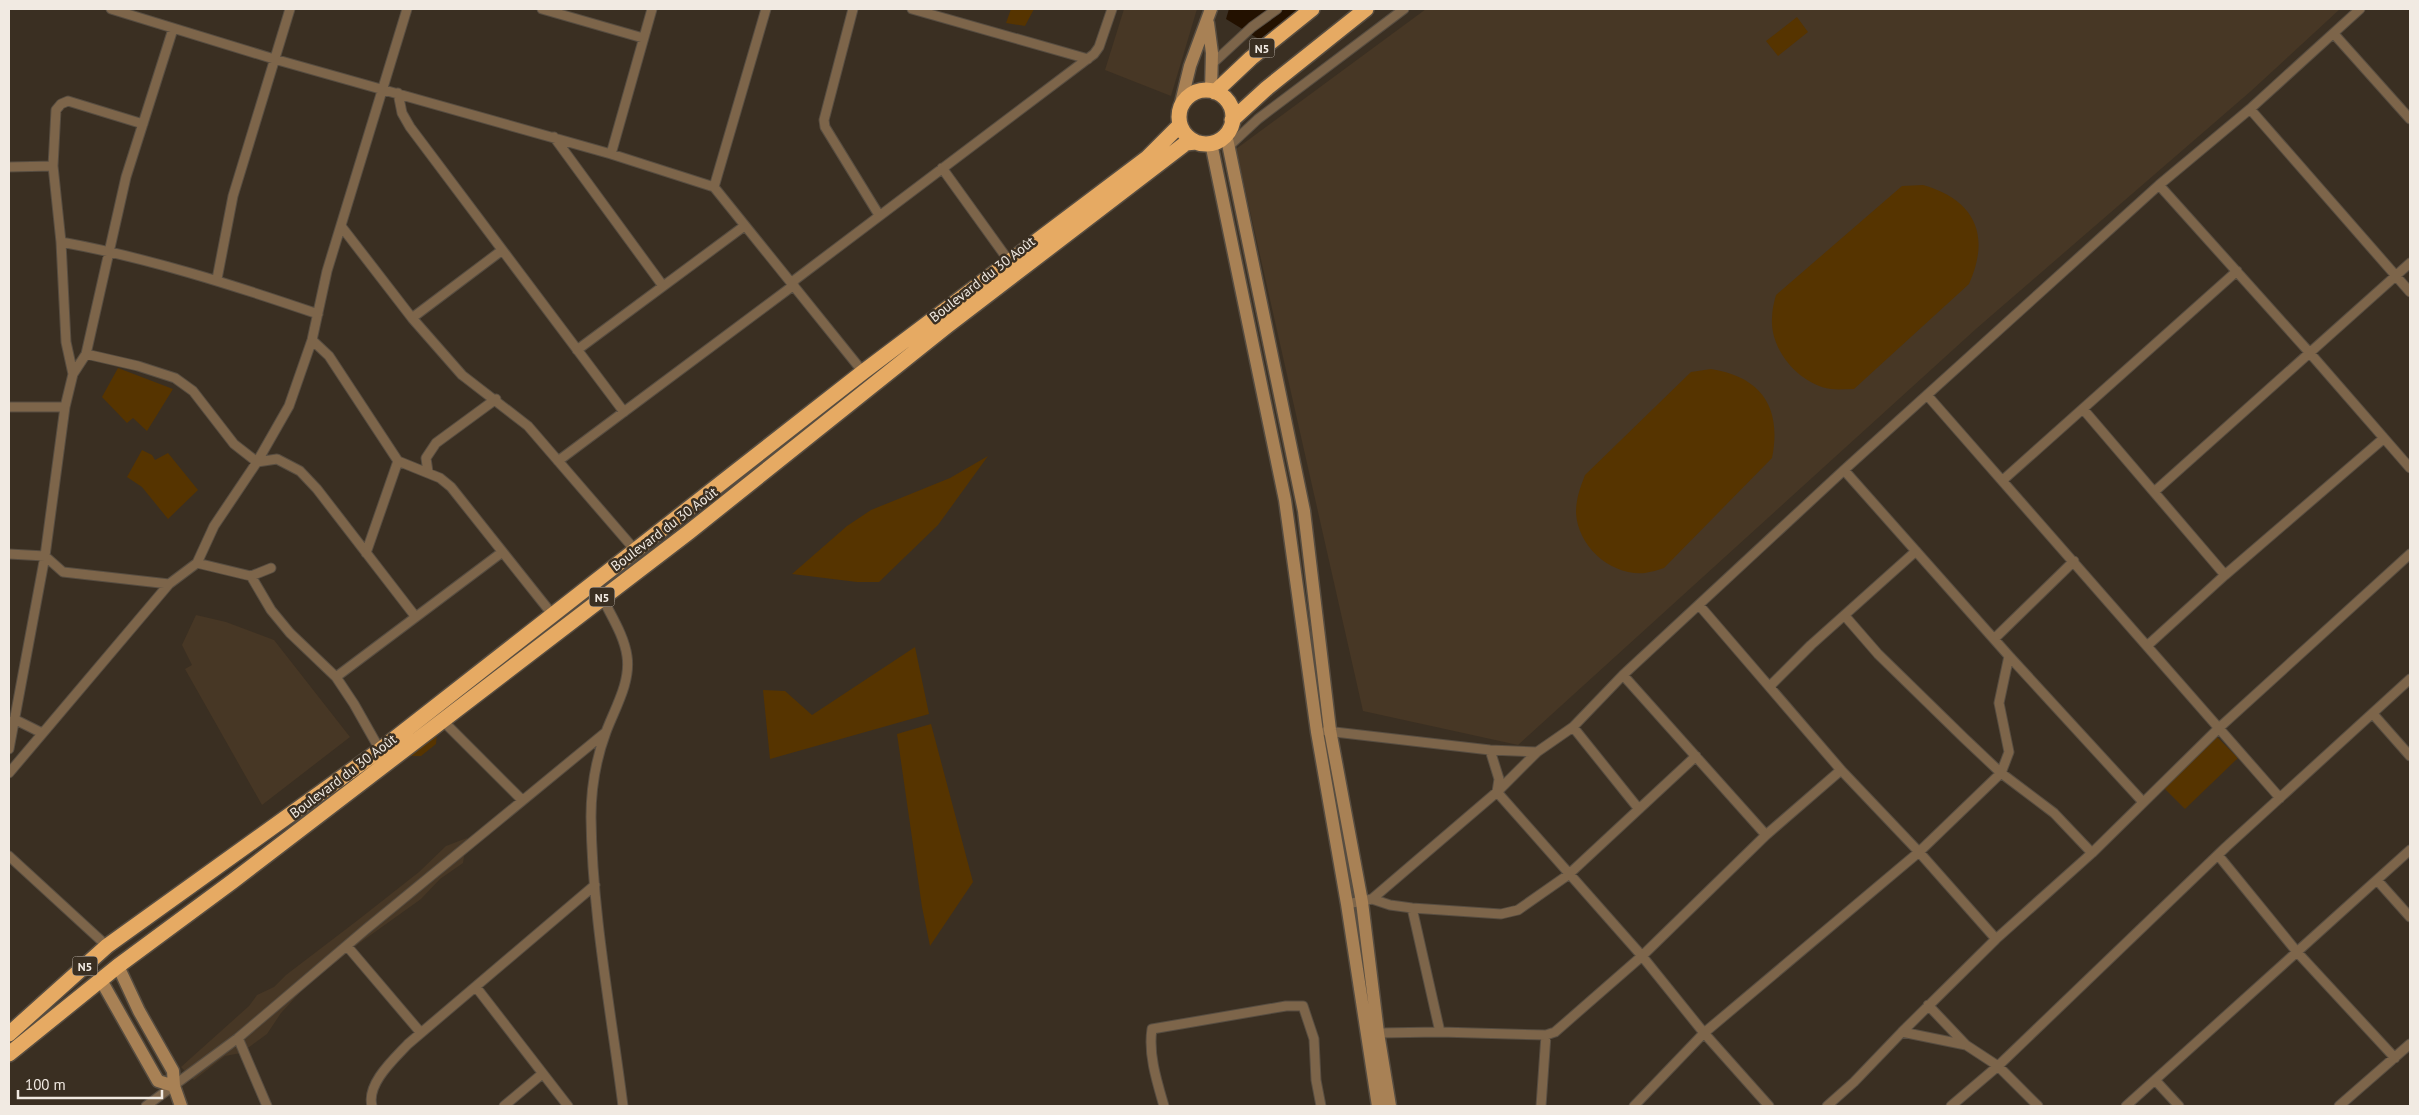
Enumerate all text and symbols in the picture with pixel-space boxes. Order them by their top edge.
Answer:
road number: N5 [1250,38,1274,58]
street label: Boulevard du 30 Août [926,232,1039,326]
street label: Boulevard du 30 Août [607,483,721,575]
road number: N5 [590,588,614,606]
street label: Boulevard du 30 Août [286,730,400,822]
road number: N5 [72,956,98,976]
scale bar [18,1068,161,1100]
text: 100 m [25,1075,66,1094]

